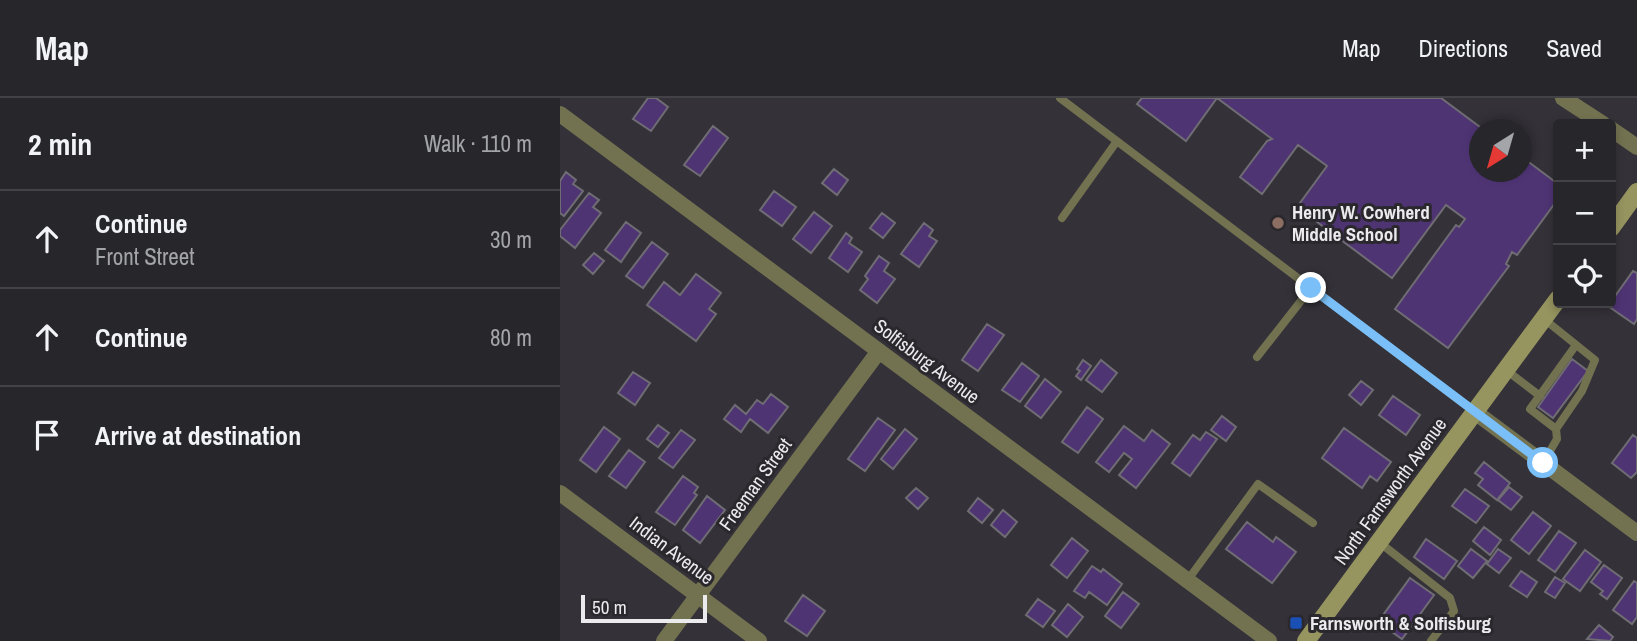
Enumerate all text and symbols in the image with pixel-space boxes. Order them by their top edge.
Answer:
text: Map [35,26,89,70]
text: Map [1342,32,1380,64]
text: Directions [1418,32,1508,64]
text: Saved [1546,32,1602,64]
north arrow [1469,119,1532,182]
map controls [1553,119,1616,308]
button: + [1553,119,1616,182]
text: 2 min [28,124,92,164]
text: Walk · 110 m [424,128,532,159]
button: − [1553,182,1616,245]
place label: Henry W. Cowherd Middle School [1292,199,1430,247]
text: Continue [95,206,187,241]
marker: Henry W. Cowherd Middle School [1270,215,1286,231]
icon: ahead [28,220,66,258]
text: 30 m [490,224,532,255]
text: Front Street [95,241,195,272]
button: locate [1553,245,1616,308]
route end [1295,272,1326,303]
street label: Solfisburg Avenue [869,313,985,409]
icon: ahead [28,318,66,356]
text: Continue [95,320,187,355]
text: 80 m [490,322,532,353]
street label: North Farnsworth Avenue [1328,412,1452,570]
icon: arrive [28,416,66,454]
text: Arrive at destination [95,418,301,453]
street label: Freeman Street [713,432,798,535]
route start [1527,447,1558,478]
street label: Indian Avenue [624,510,720,590]
scale bar [581,592,707,624]
text: 50 m [592,594,627,620]
place label: Farnsworth & Solfisburg [1310,610,1492,636]
marker: Farnsworth & Solfisburg [1288,615,1304,631]

